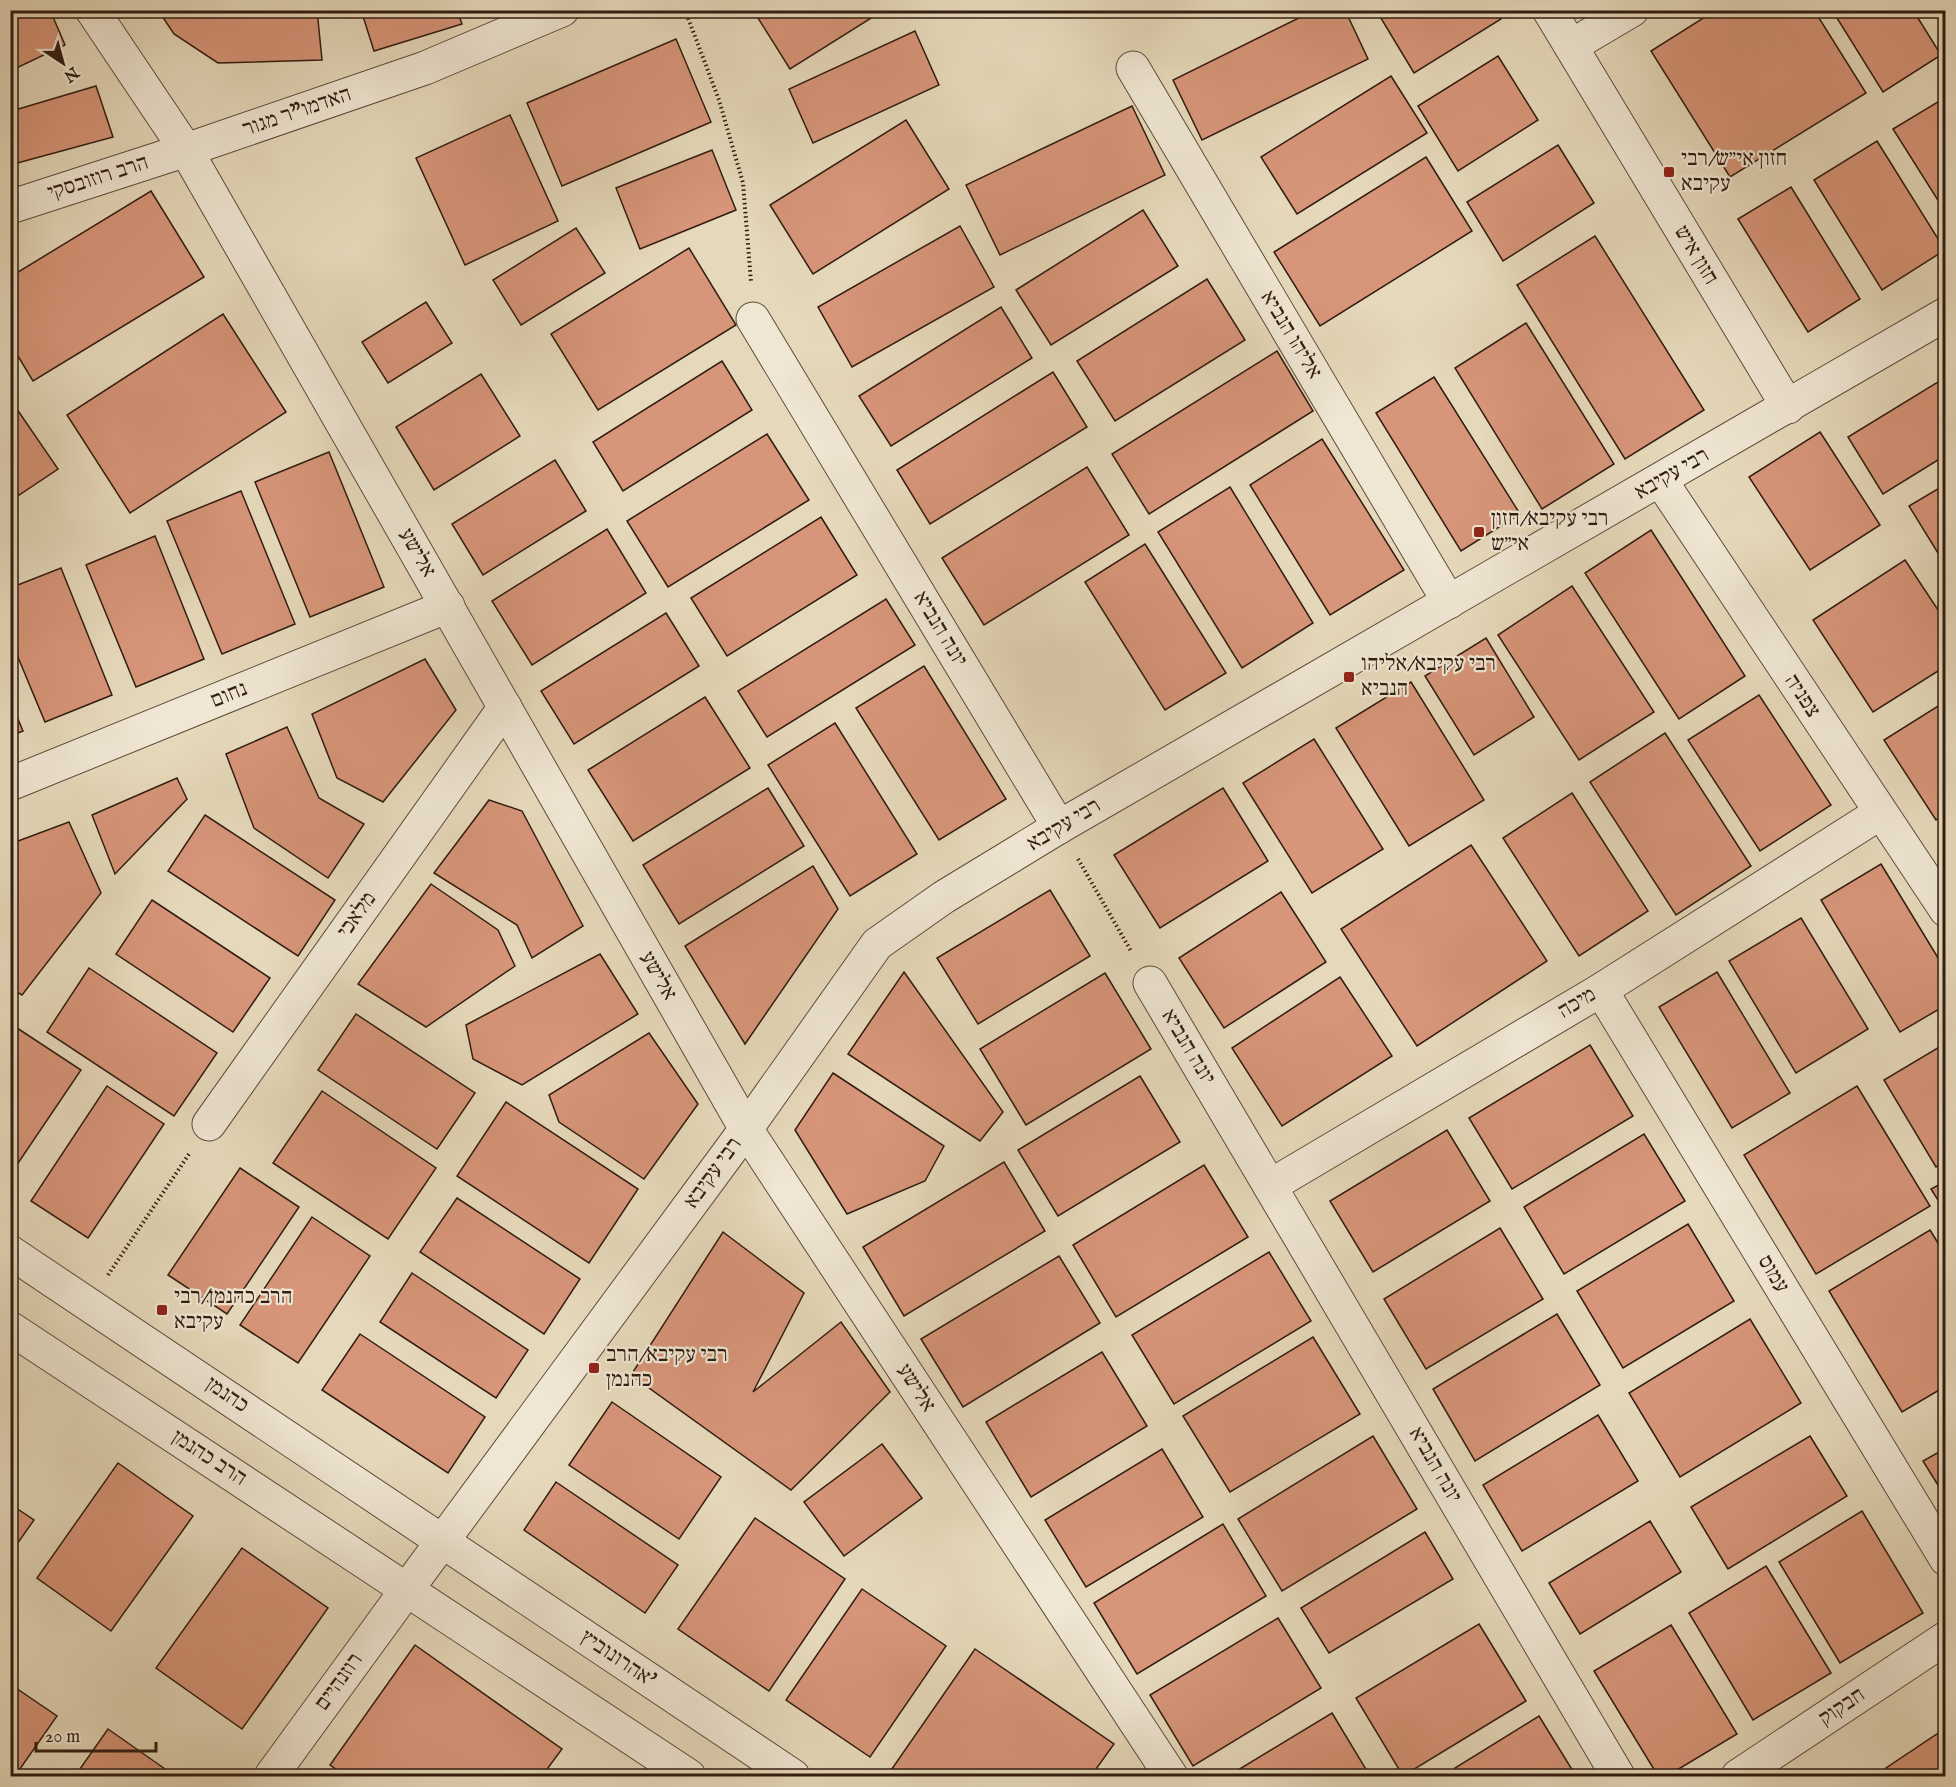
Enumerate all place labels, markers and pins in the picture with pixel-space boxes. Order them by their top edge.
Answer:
place label: חזון אי״ש/רבי עקיבא [1681,145,1787,198]
marker: חזון אי״ש/רבי עקיבא [1662,165,1676,179]
place label: רבי עקיבא/חזון אי״ש [1491,505,1609,558]
marker: רבי עקיבא/חזון אי״ש [1472,525,1486,539]
place label: רבי עקיבא/אליהו הנביא [1361,650,1496,703]
marker: רבי עקיבא/אליהו הנביא [1342,670,1356,684]
place label: הרב כהנמן/רבי עקיבא [174,1283,293,1336]
marker: הרב כהנמן/רבי עקיבא [155,1303,169,1317]
place label: רבי עקיבא/הרב כהנמן [606,1341,728,1394]
marker: רבי עקיבא/הרב כהנמן [587,1361,601,1375]

